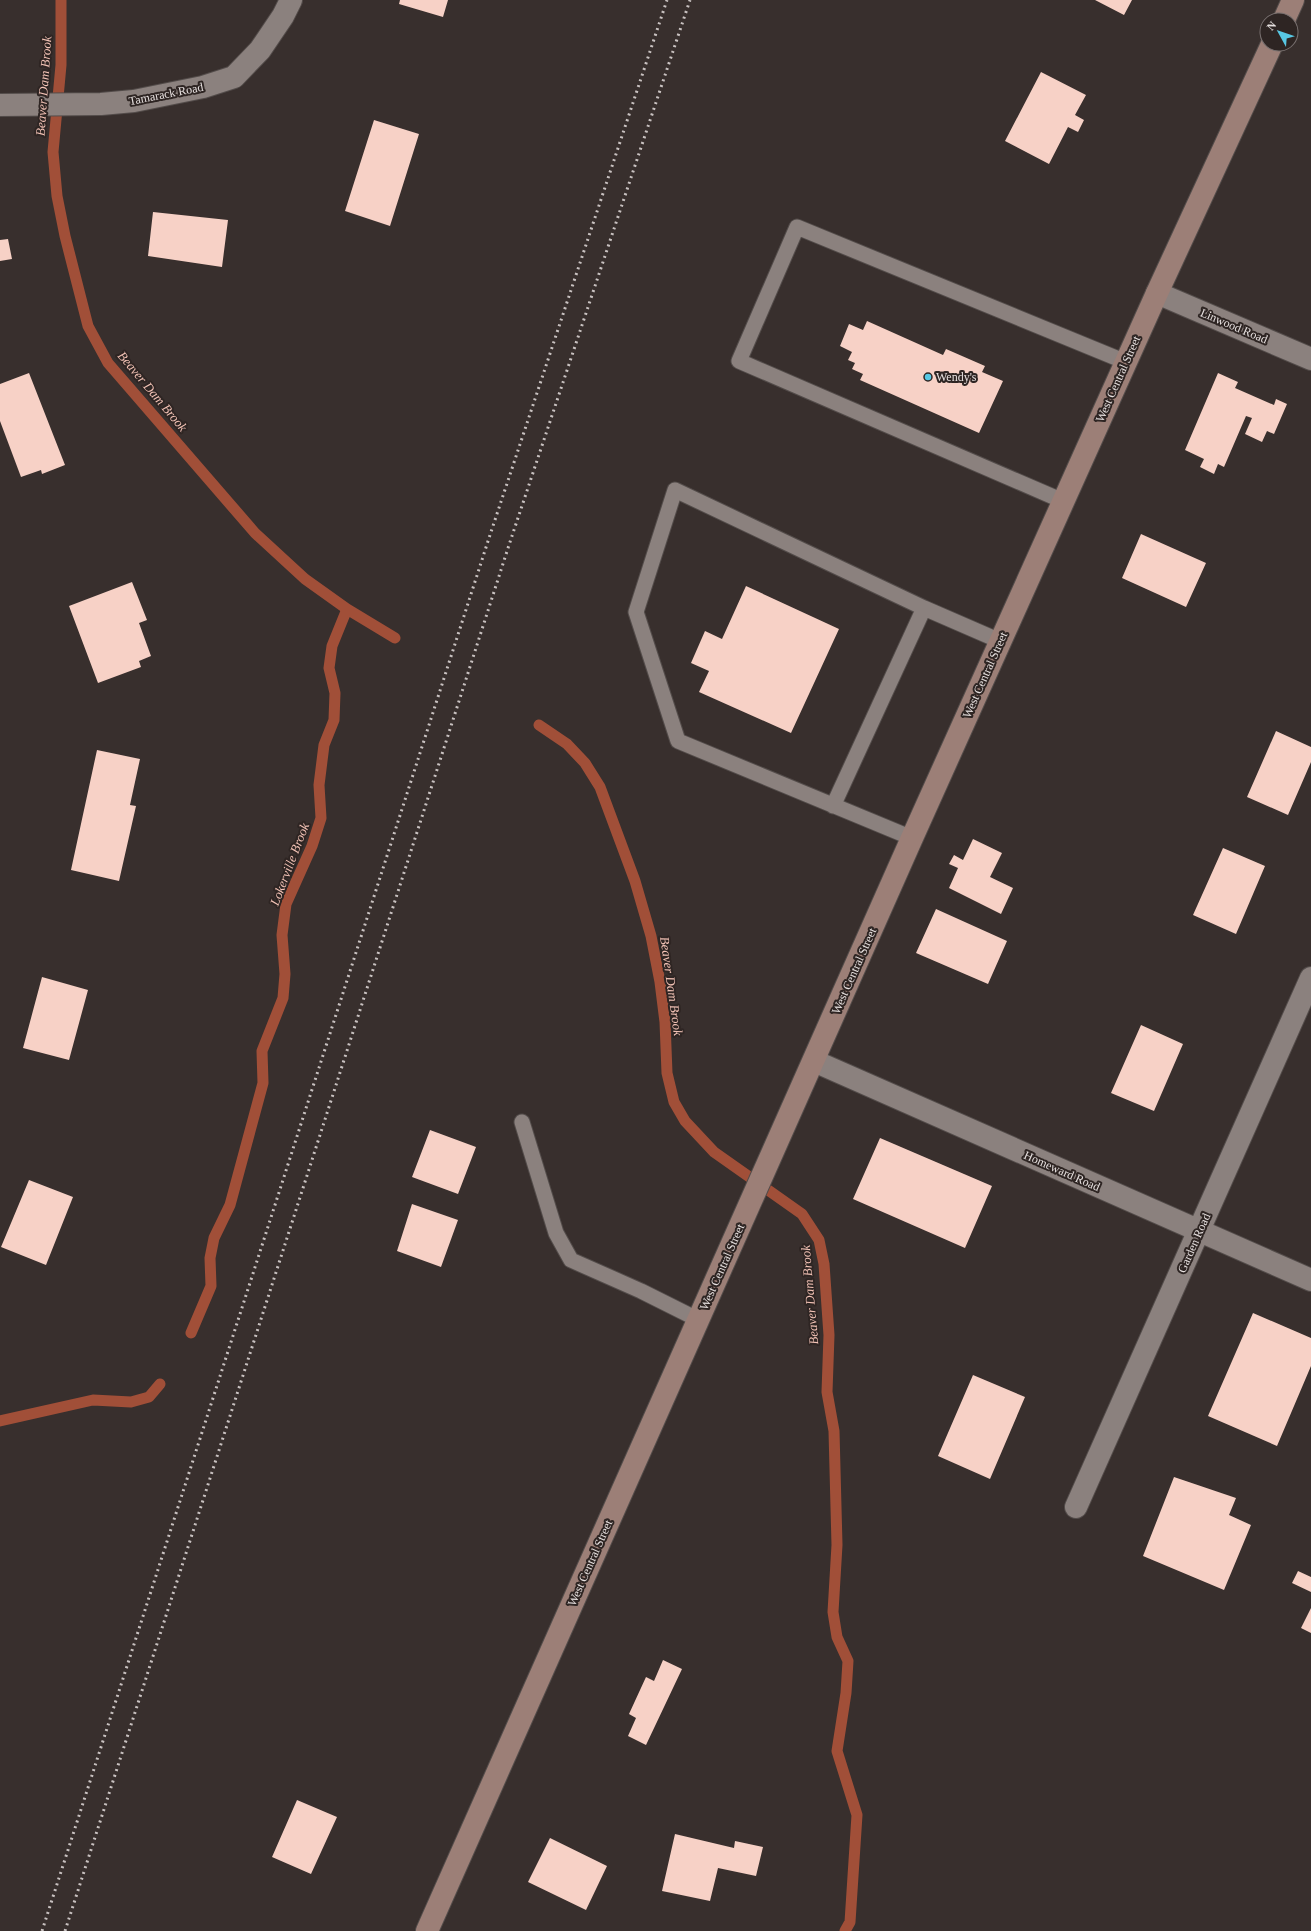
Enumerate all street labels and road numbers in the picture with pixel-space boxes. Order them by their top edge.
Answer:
street label: Tamarack Road [128,80,204,108]
street label: Linwood Road [1198,306,1270,346]
street label: West Central Street [1093,333,1144,424]
street label: West Central Street [960,629,1011,720]
street label: West Central Street [829,925,880,1016]
street label: Homeward Road [1022,1148,1102,1194]
street label: Garden Road [1175,1211,1213,1275]
street label: West Central Street [697,1221,748,1312]
street label: West Central Street [565,1517,616,1608]

